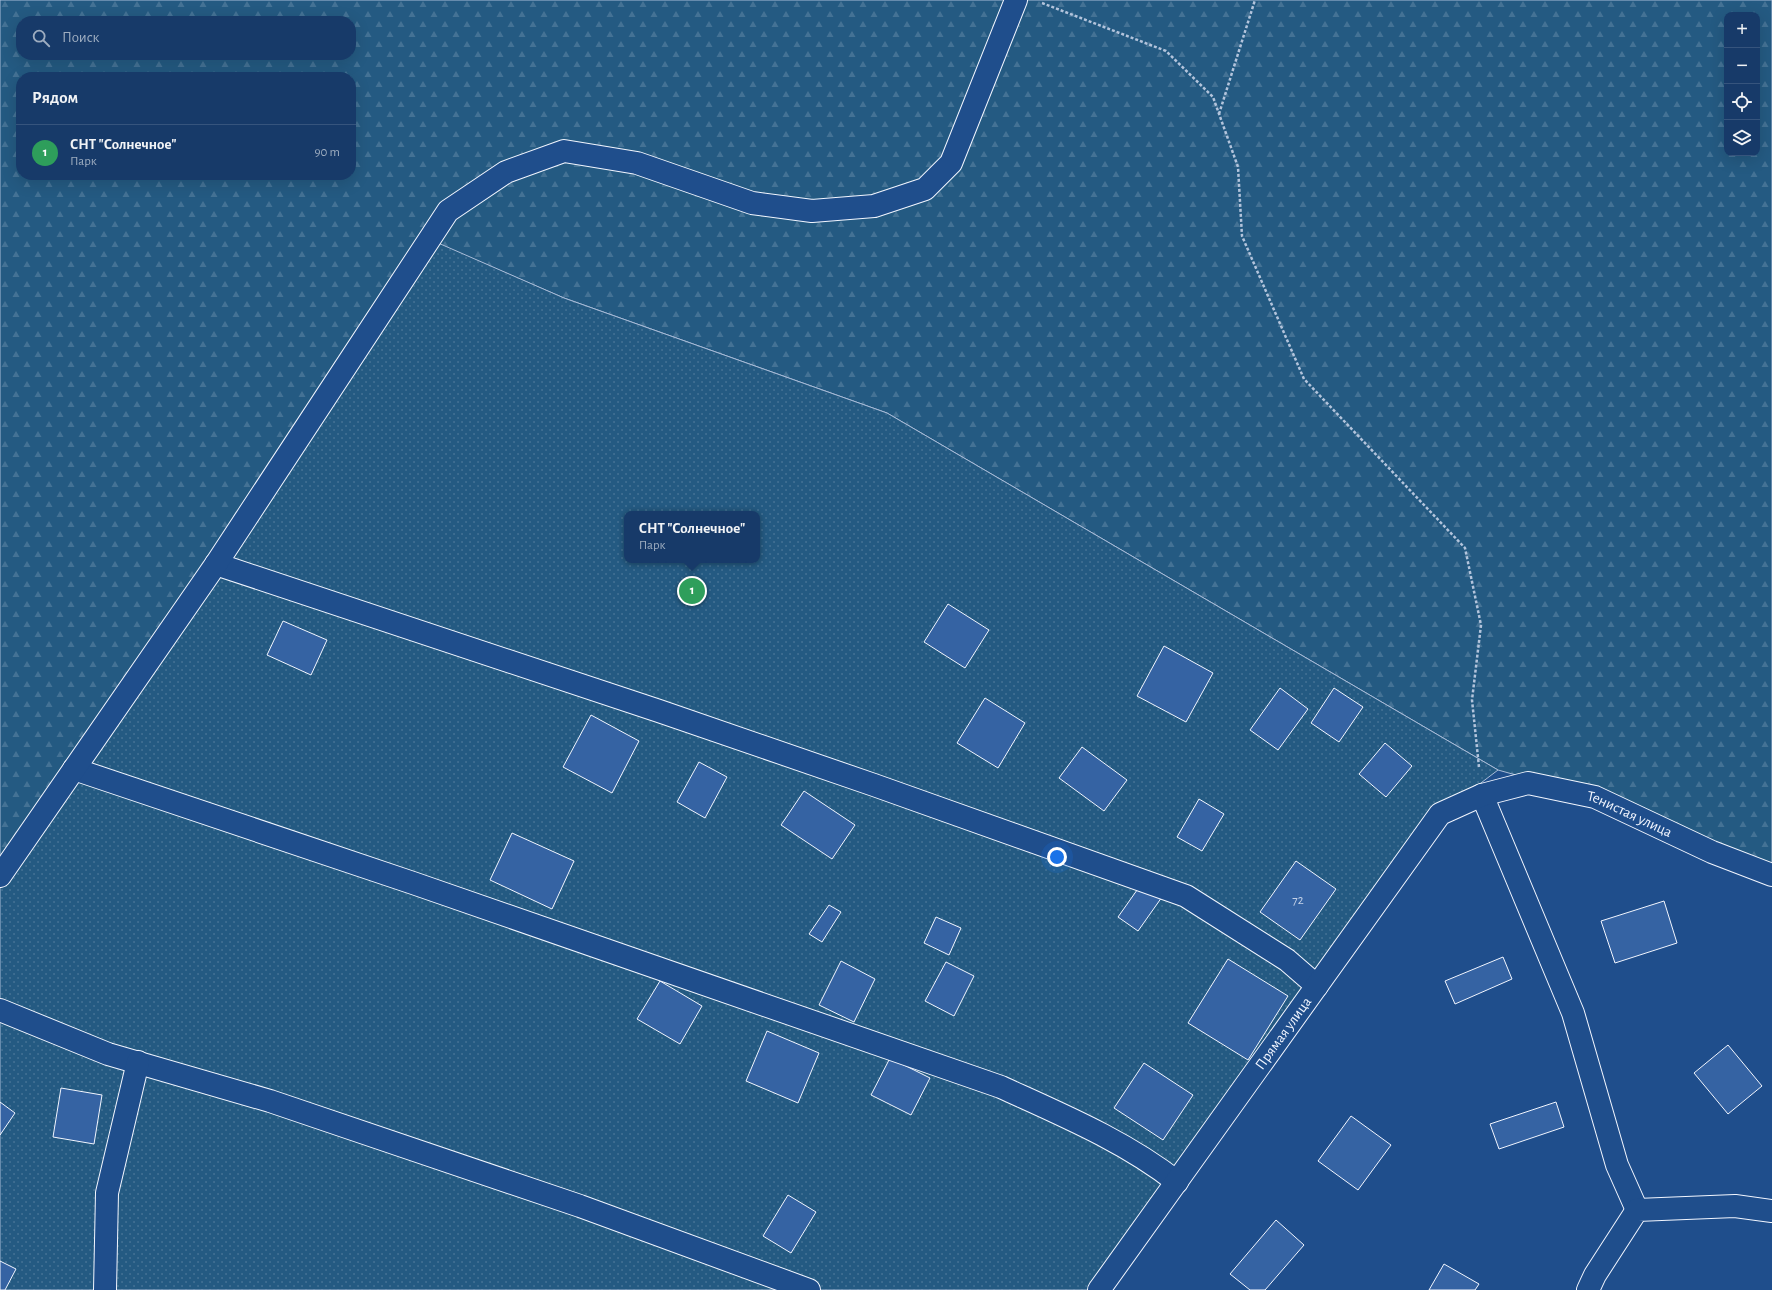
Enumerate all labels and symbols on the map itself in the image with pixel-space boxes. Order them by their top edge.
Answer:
pin: 1 [679,576,705,606]
street label: Тенистая улица [1586,788,1675,840]
your location [1047,847,1067,867]
house number: 72 [1292,894,1304,907]
street label: Прямая улица [1252,994,1314,1072]

